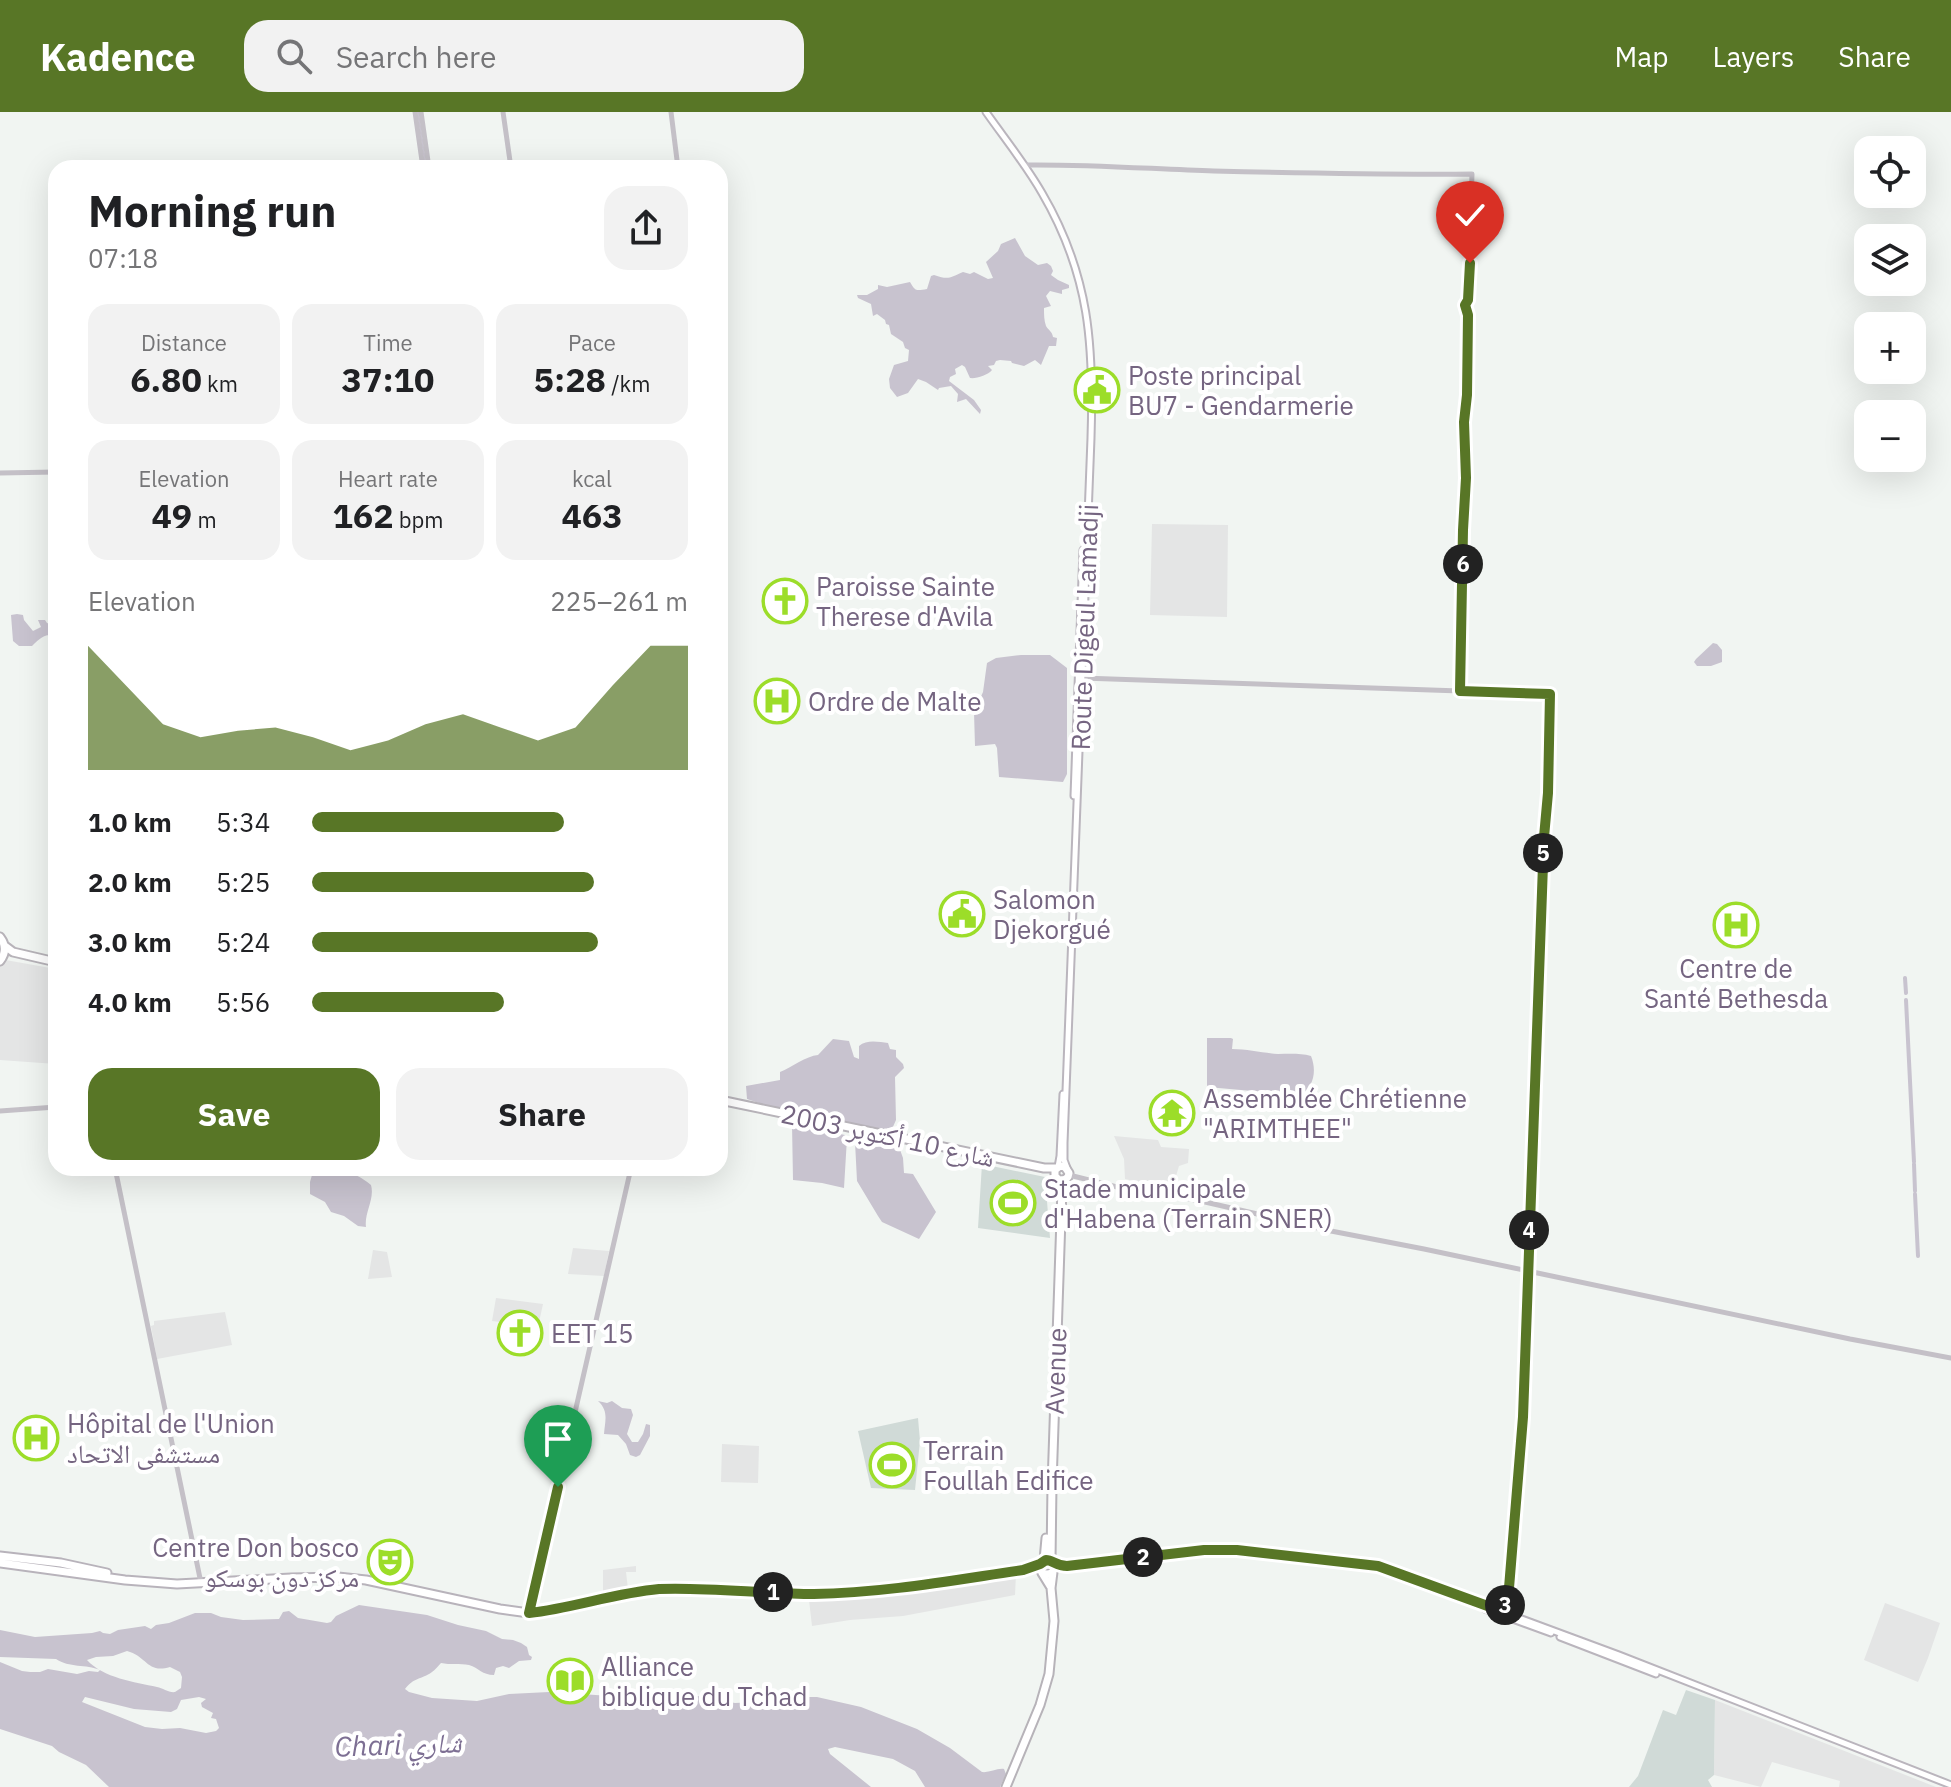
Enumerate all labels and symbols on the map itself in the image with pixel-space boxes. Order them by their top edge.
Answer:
pin [1436,181,1504,263]
place label: Poste principal BU7 - Gendarmerie [1128,358,1354,422]
public building icon: Poste principal BU7 - Gendarmerie [1073,366,1121,414]
street label: Route Digeul Lamadji [1063,503,1105,751]
pin: 6 [1443,544,1483,584]
place label: Paroisse Sainte Therese d'Avila [816,569,995,633]
church icon: Paroisse Sainte Therese d'Avila [761,577,809,625]
hospital icon: Ordre de Malte [753,677,801,725]
place label: Ordre de Malte [808,684,981,718]
pin: 5 [1523,833,1563,873]
place label: Salomon Djekorgué [993,882,1111,946]
public building icon: Salomon Djekorgué [938,890,986,938]
hospital icon: Centre de Santé Bethesda [1712,901,1760,949]
place label: Centre de Santé Bethesda [1644,951,1828,1015]
place label: Assemblée Chrétienne "ARIMTHEE" [1203,1081,1467,1145]
temple icon: Assemblée Chrétienne "ARIMTHEE" [1148,1089,1196,1137]
street label: شارع 10 أكتوبر 2003 [778,1096,998,1174]
place label: Stade municipale d'Habena (Terrain SNER) [1044,1171,1333,1235]
sports icon: Stade municipale d'Habena (Terrain SNER) [989,1179,1037,1227]
pin: 4 [1509,1210,1549,1250]
church icon: EET 15 [496,1309,544,1357]
place label: EET 15 [551,1316,634,1350]
street label: Avenue [1036,1327,1074,1415]
pin [524,1405,592,1487]
place label: Hôpital de l'Union مستشفى الاتحاد [67,1406,275,1470]
hospital icon: Hôpital de l'Union مستشفى الاتحاد [12,1414,60,1462]
place label: Terrain Foullah Edifice [923,1433,1093,1497]
sports icon: Terrain Foullah Edifice [868,1441,916,1489]
place label: Centre Don bosco مركز دون بوسكو [152,1530,359,1594]
pin: 2 [1123,1537,1163,1577]
theatre icon: Centre Don bosco مركز دون بوسكو [366,1538,414,1586]
pin: 1 [753,1572,793,1612]
pin: 3 [1485,1585,1525,1625]
place label: Alliance biblique du Tchad [601,1649,807,1713]
library icon: Alliance biblique du Tchad [546,1657,594,1705]
water label: Chari شاري [334,1723,463,1770]

